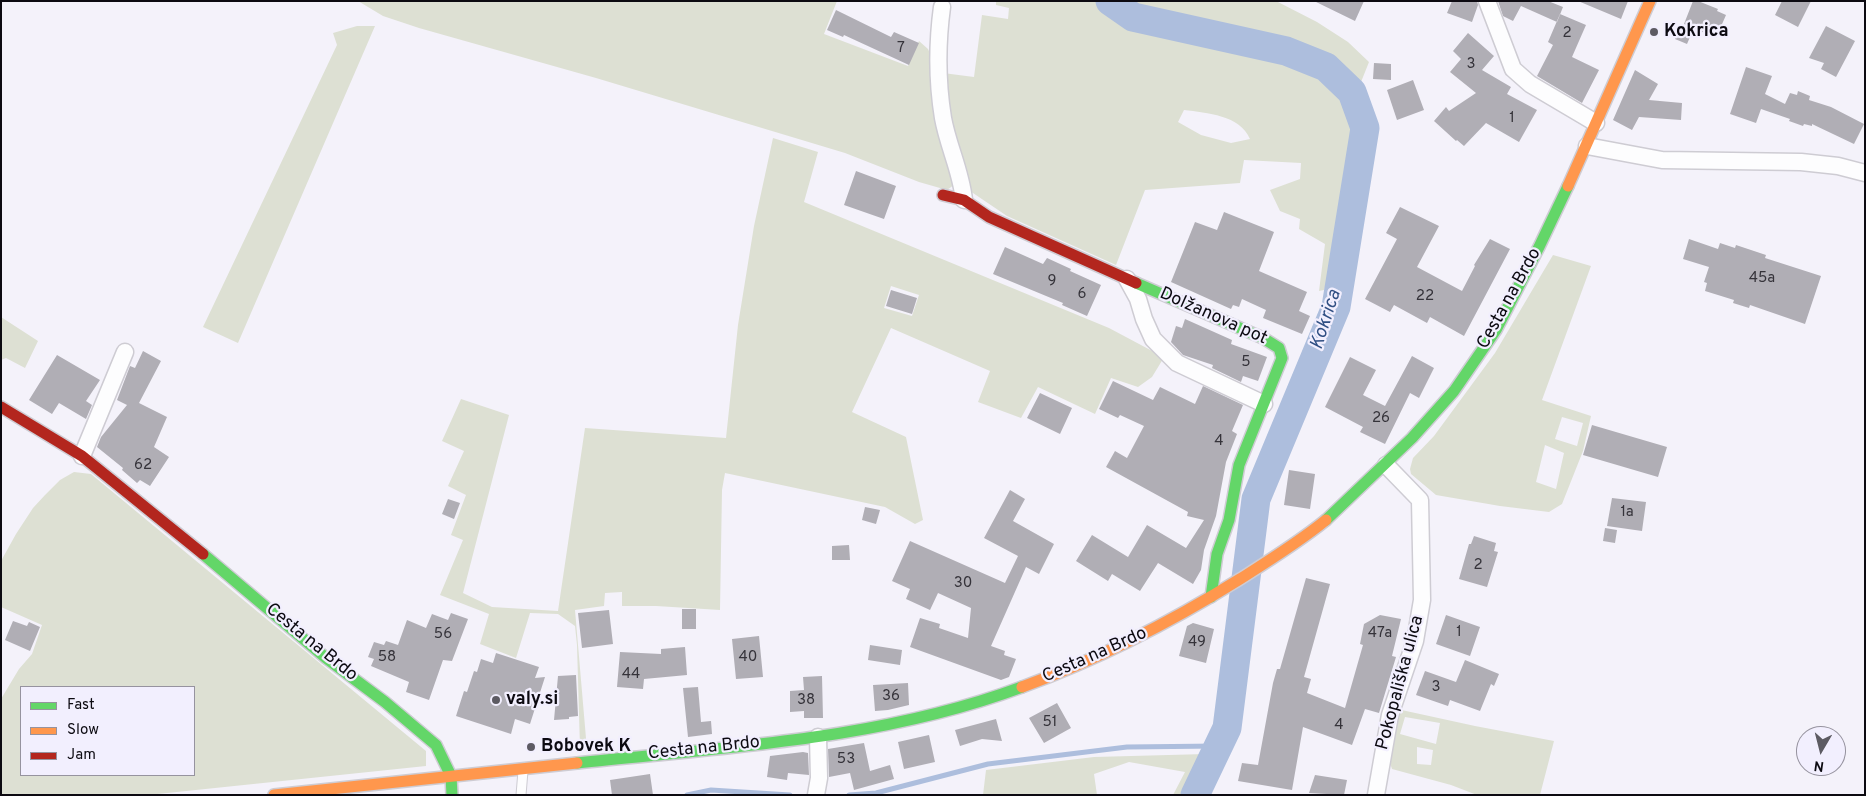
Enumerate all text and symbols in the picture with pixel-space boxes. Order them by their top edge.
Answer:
place label: Kokrica [1664,21,1728,43]
house number: 2 [1562,25,1572,43]
marker: Kokrica [1648,26,1660,38]
house number: 7 [897,40,905,58]
house number: 3 [1466,56,1476,74]
house number: 1 [1509,110,1515,128]
street label: Cesta na Brdo [1473,245,1547,353]
house number: 45a [1749,270,1775,288]
house number: 9 [1048,273,1056,291]
street label: Dolžanova pot [1156,284,1270,350]
house number: 6 [1078,286,1086,304]
water label: Kokrica [1307,287,1347,353]
house number: 22 [1416,288,1434,306]
house number: 5 [1241,354,1251,372]
house number: 26 [1372,410,1390,428]
house number: 4 [1214,433,1224,451]
house number: 62 [134,457,152,475]
house number: 1a [1620,504,1634,522]
house number: 2 [1473,557,1483,575]
house number: 30 [954,575,972,593]
street label: Cesta na Brdo [261,599,361,687]
street label: Pokopališka ulica [1373,613,1429,753]
street label: Cesta na Brdo [1039,623,1151,689]
house number: 1 [1456,624,1462,642]
house number: 47a [1368,625,1392,643]
house number: 56 [434,626,452,644]
house number: 49 [1188,634,1206,652]
house number: 58 [378,649,396,667]
house number: 40 [739,649,757,667]
house number: 44 [622,666,640,684]
house number: 3 [1431,679,1441,697]
legend [20,686,195,776]
house number: 36 [882,688,900,706]
place label: valy.si [506,689,558,711]
house number: 38 [797,692,815,710]
marker: valy.si [490,694,502,706]
text: Fast [67,696,95,715]
house number: 51 [1043,714,1057,732]
house number: 4 [1334,717,1344,735]
text: Slow [67,721,99,740]
north arrow [1796,726,1846,776]
street label: Cesta na Brdo [647,732,761,766]
place label: Bobovek K [541,736,631,758]
marker: Bobovek K [525,741,537,753]
text: Jam [67,746,96,765]
house number: 53 [837,751,855,769]
text: N [1813,756,1825,774]

